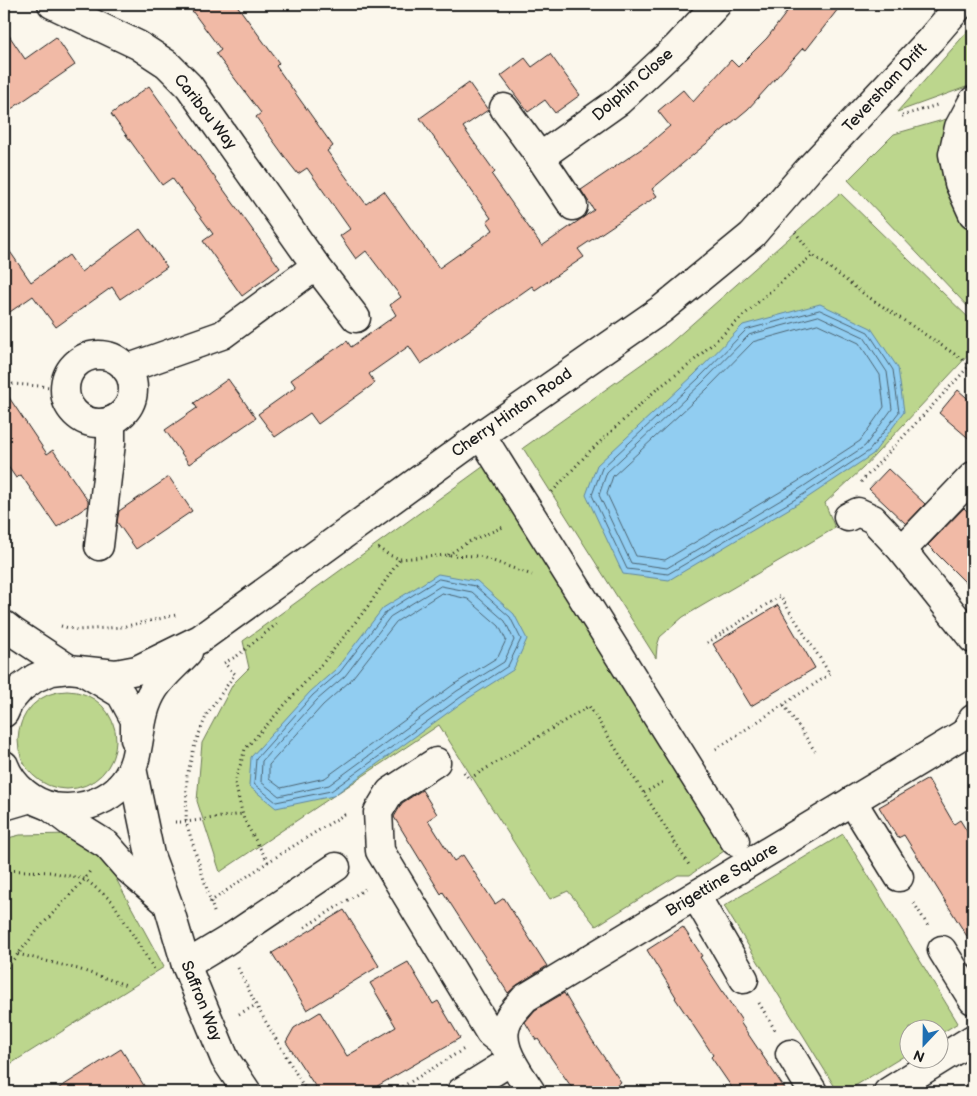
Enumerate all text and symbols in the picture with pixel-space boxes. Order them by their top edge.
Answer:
street label: Teversham Drift [839,40,931,136]
street label: Dolphin Close [589,44,678,125]
street label: Caribou Way [170,71,241,154]
street label: Cherry Hinton Road [448,364,576,462]
street label: Brigettine Square [663,839,782,921]
street label: Saffron Way [176,958,226,1045]
north arrow [900,1018,950,1068]
text: N [911,1046,927,1065]

